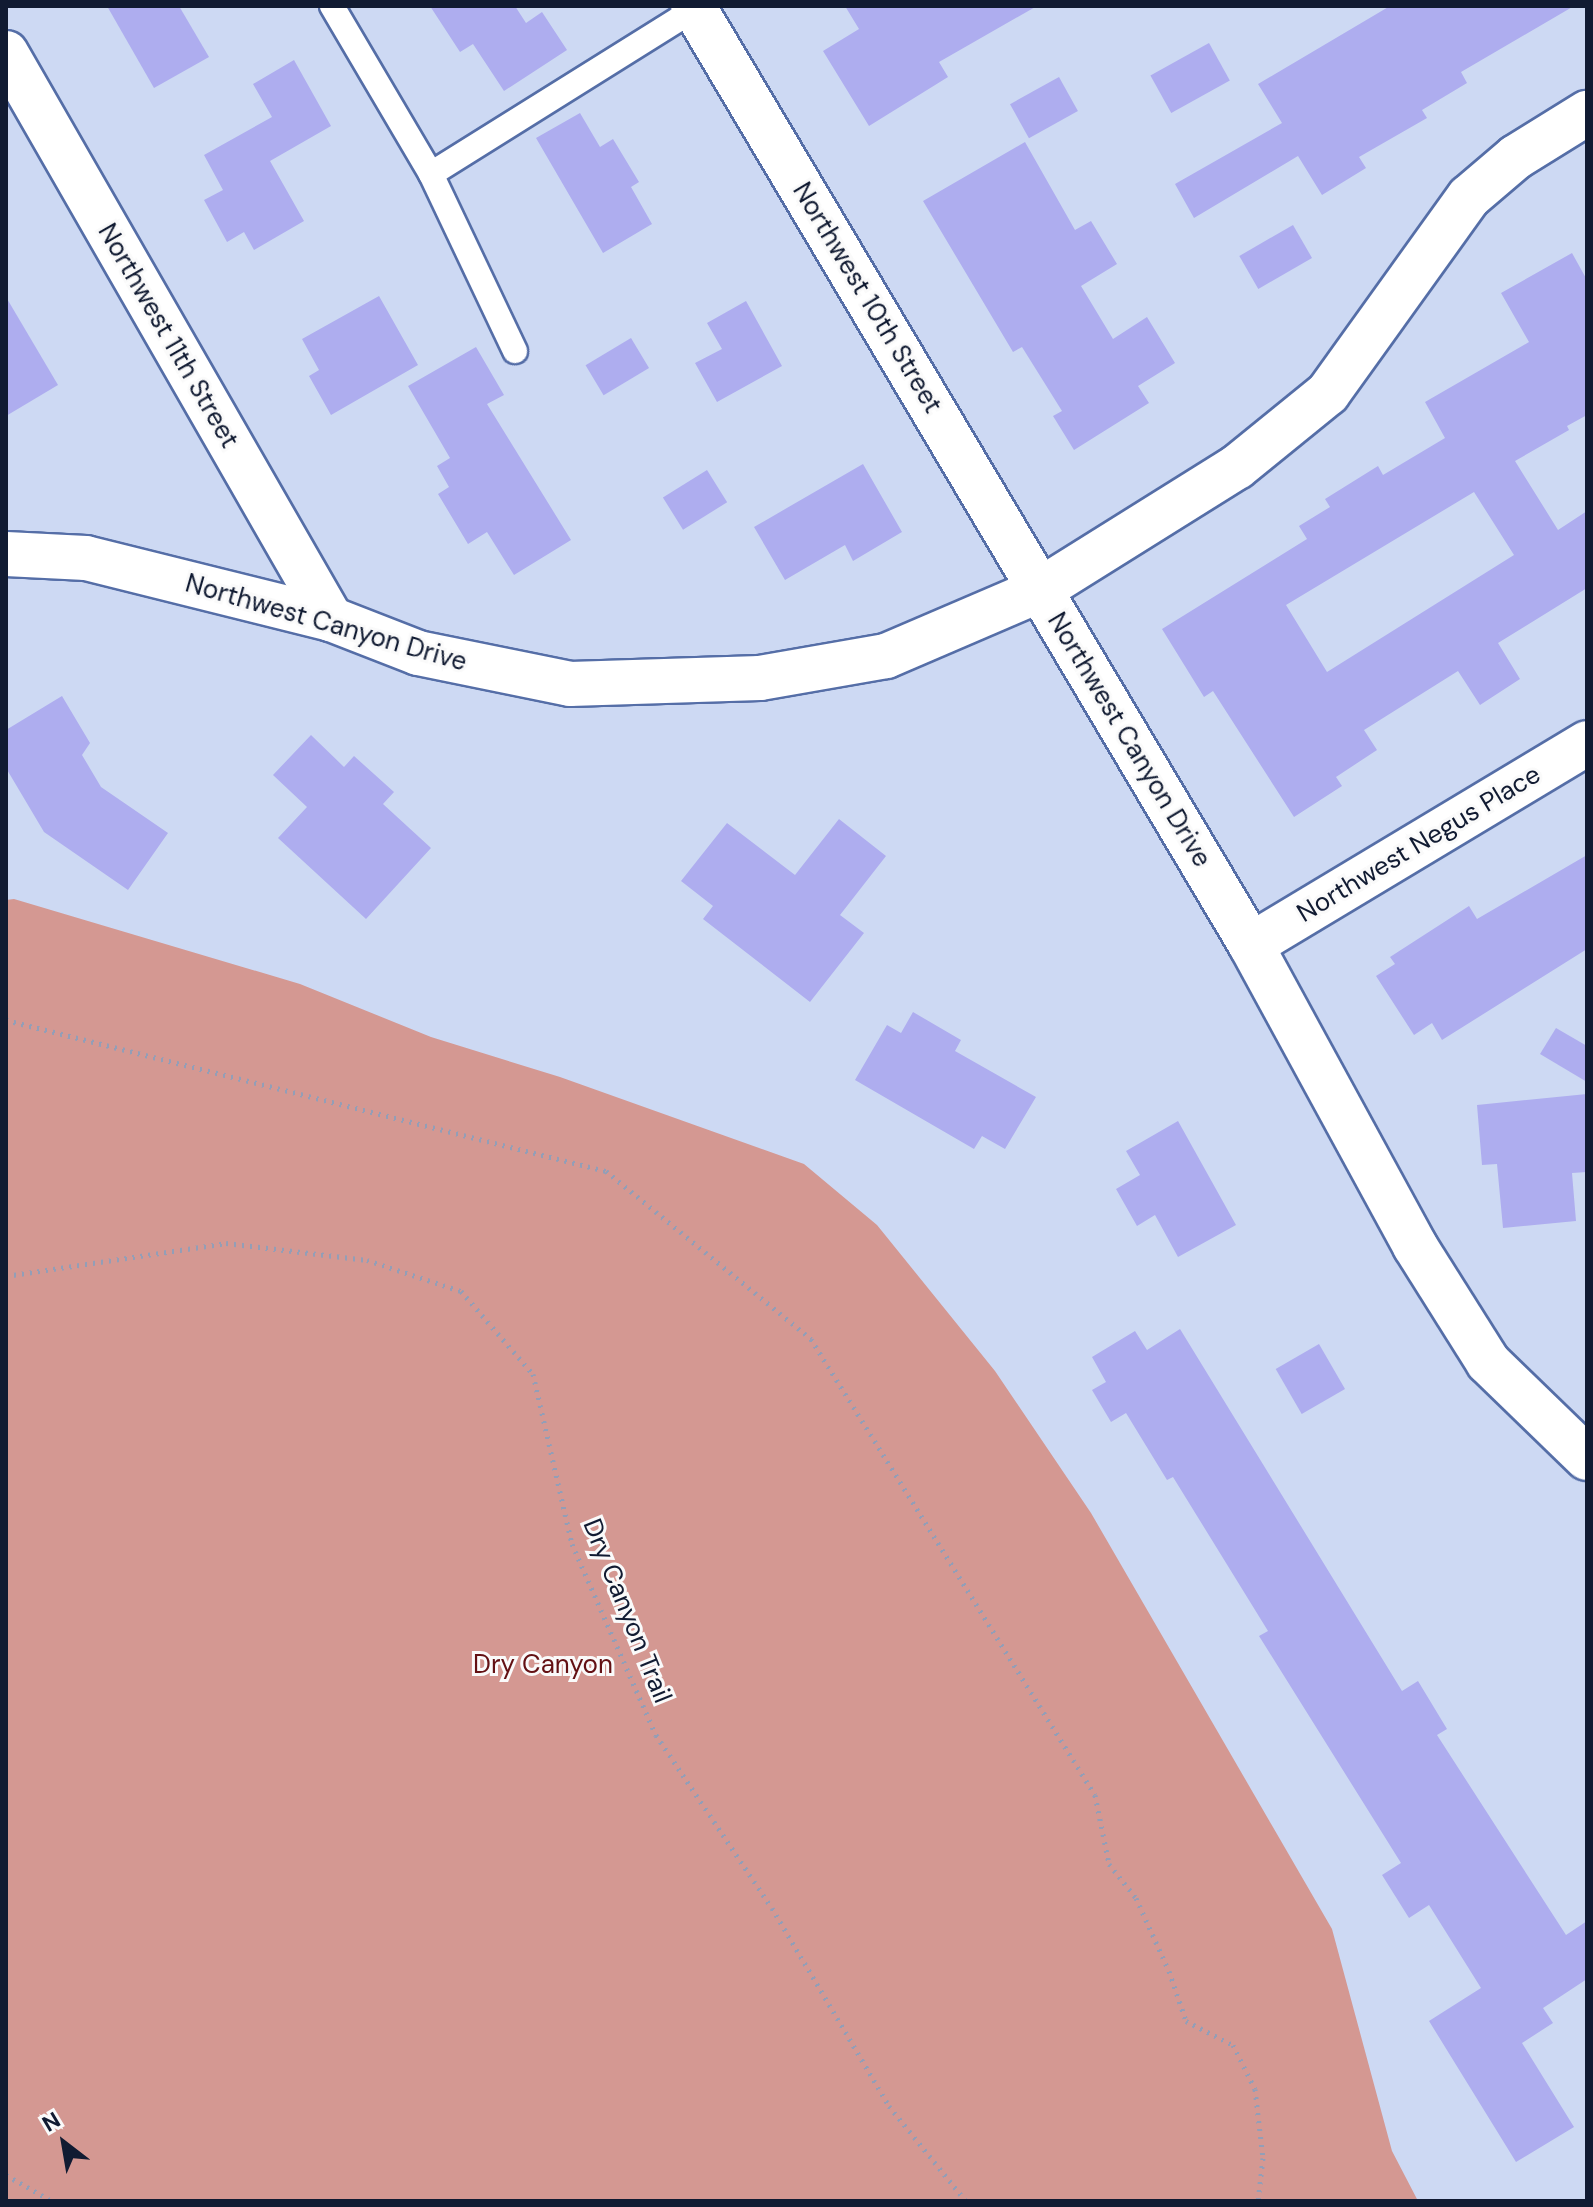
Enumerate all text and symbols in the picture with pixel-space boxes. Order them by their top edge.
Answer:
street label: Northwest 10th Street [786,177,948,419]
street label: Northwest 11th Street [91,218,245,454]
street label: Northwest Canyon Drive [182,568,470,678]
street label: Northwest Canyon Drive [1041,607,1217,873]
street label: Northwest Negus Place [1292,759,1546,929]
street label: Dry Canyon Trail [576,1514,678,1708]
park label: Dry Canyon [473,1649,613,1681]
north arrow [24,2103,104,2183]
text: N [37,2105,66,2139]

